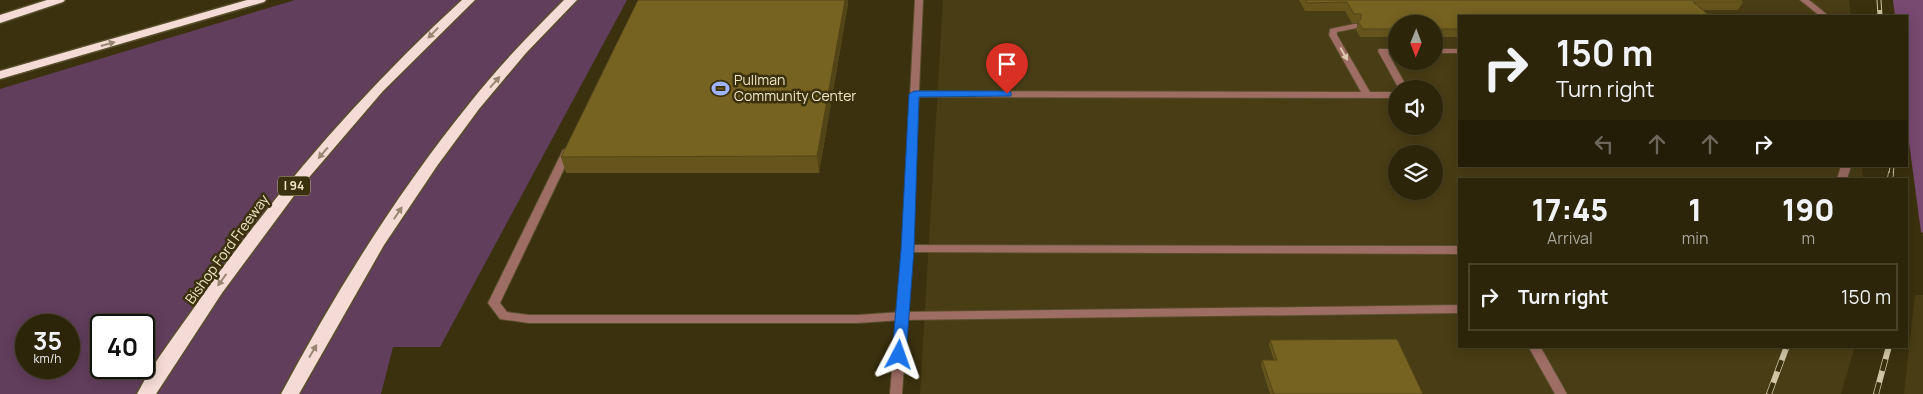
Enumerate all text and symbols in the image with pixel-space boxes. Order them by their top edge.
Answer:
north arrow [1388,15,1442,70]
map controls [1388,15,1443,200]
one-way arrow [427,27,439,39]
text: 150 m [1556,29,1653,77]
icon: right [1473,35,1538,100]
one-way arrow [101,39,116,47]
pin [986,43,1028,94]
one-way arrow [1339,47,1348,61]
icon: arrive [993,50,1021,78]
place label: Pullman Community Center [734,70,856,105]
text: Turn right [1556,74,1654,104]
one-way arrow [489,76,500,89]
sports icon: Pullman Community Center [710,78,730,98]
button: sound [1388,80,1443,135]
icon: left [1590,130,1618,158]
icon: ahead [1643,130,1671,158]
icon: ahead [1696,130,1724,158]
icon: right [1749,130,1777,158]
button: layers [1388,145,1443,200]
one-way arrow [317,146,329,158]
road number: I 94 [278,177,310,196]
text: 17:45 [1531,189,1608,230]
text: 1 [1688,189,1702,230]
text: 190 [1782,189,1835,230]
street label: Bishop Ford Freeway [180,190,273,307]
one-way arrow [393,206,403,220]
text: Arrival [1547,227,1593,249]
text: min [1682,227,1709,249]
text: m [1801,227,1815,249]
one-way arrow [217,273,228,286]
icon: right [1475,283,1503,311]
text: Turn right [1518,284,1608,310]
text: 150 m [1841,284,1891,310]
speed limit sign: 40 [90,314,155,379]
text: 35 [33,323,62,358]
position arrow [872,328,924,380]
one-way arrow [308,345,317,358]
text: km/h [34,350,61,367]

